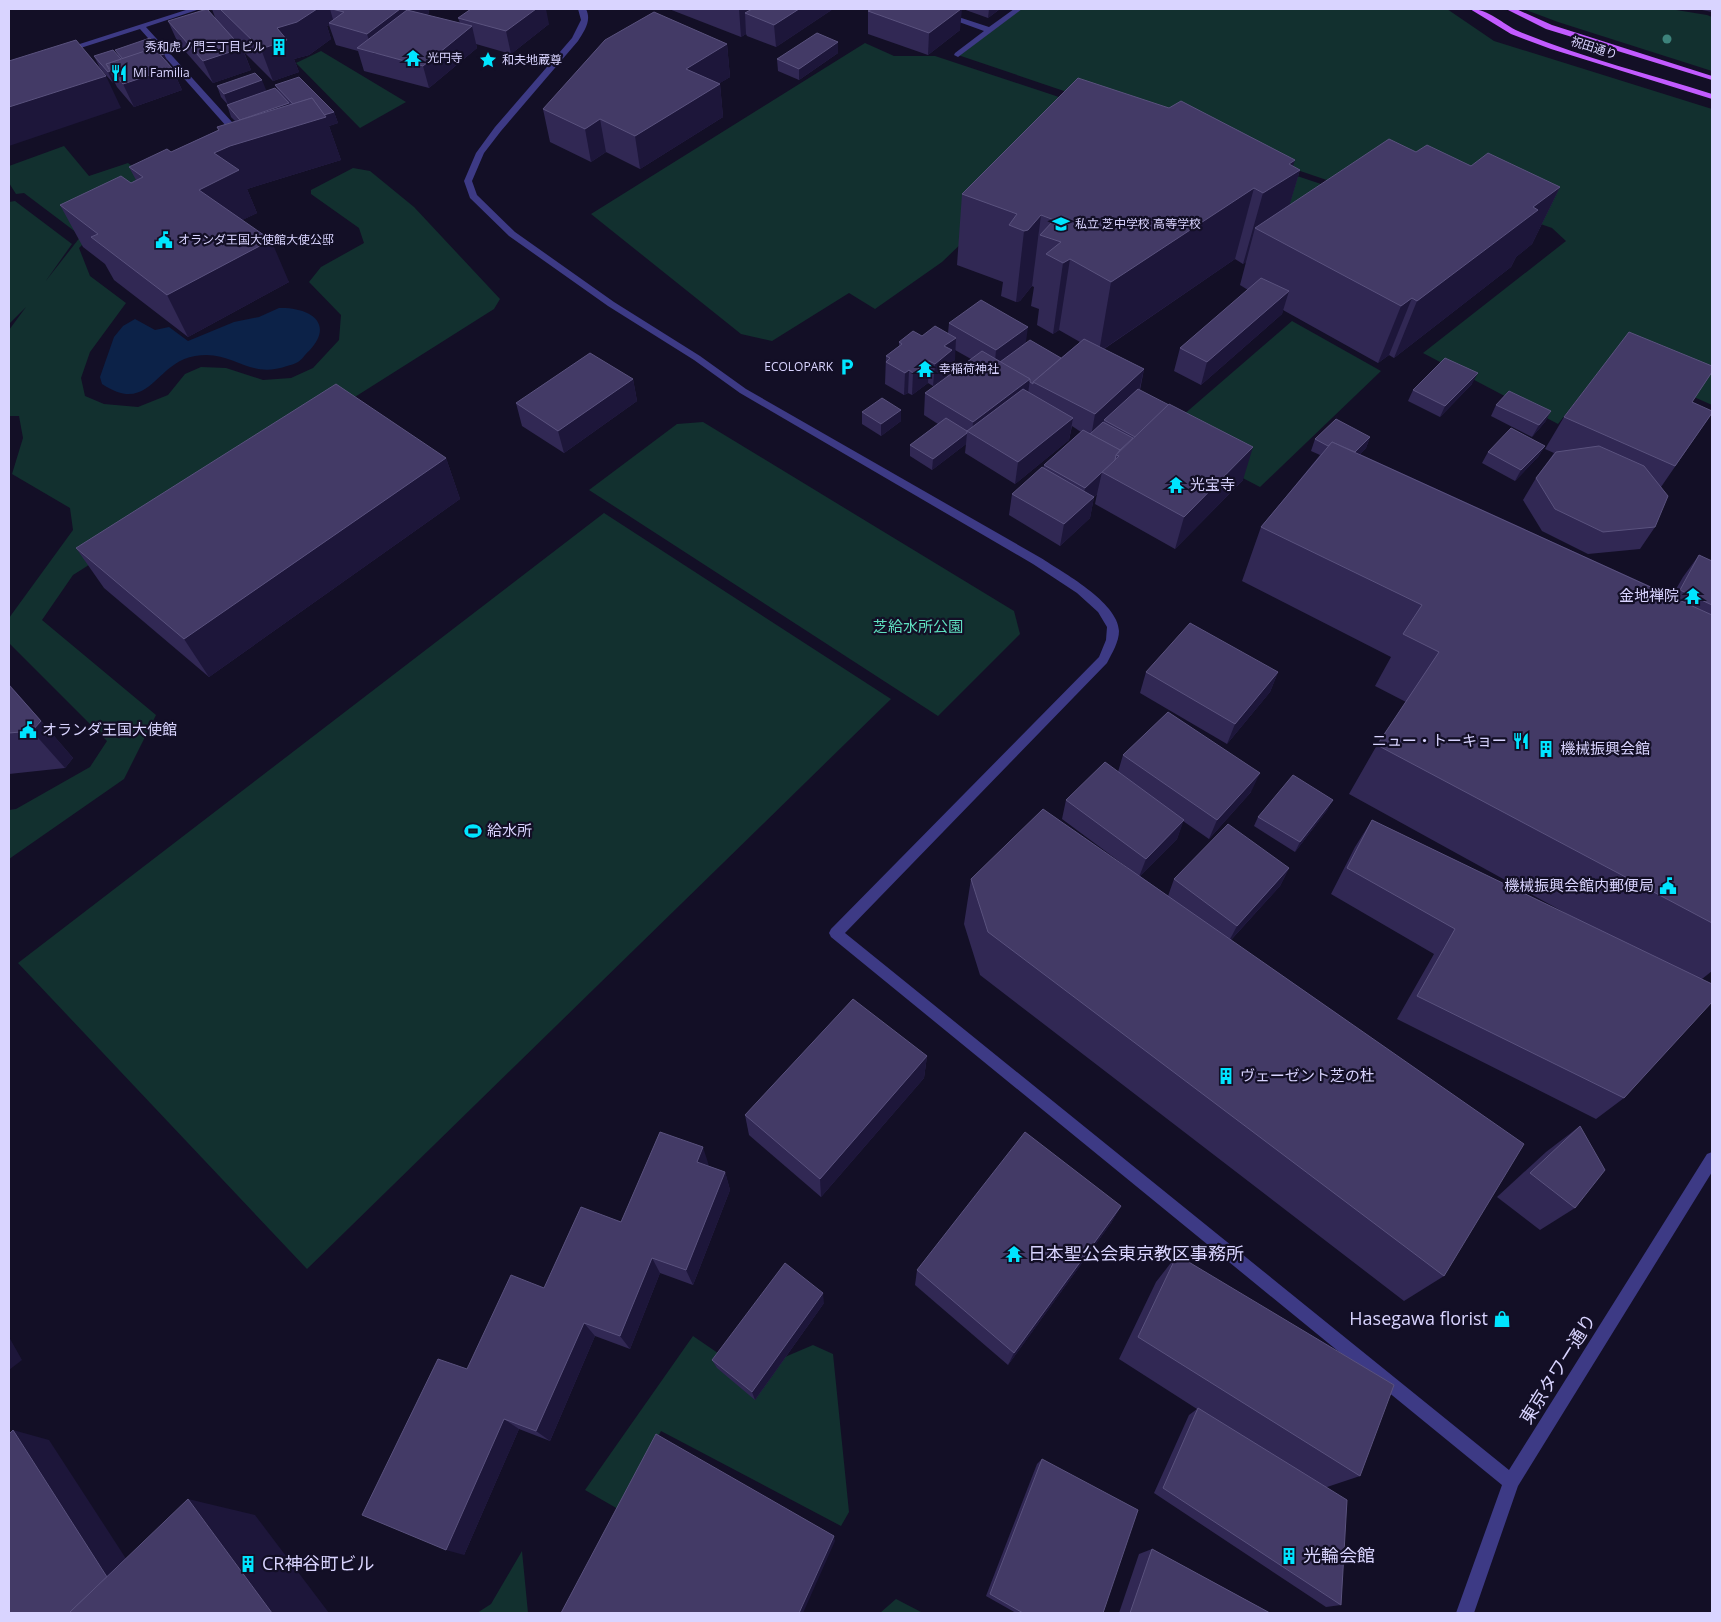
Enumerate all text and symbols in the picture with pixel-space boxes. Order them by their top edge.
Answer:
street label: 祝田通り [1569,32,1620,63]
building icon: 秀和虎ノ門三丁目ビル [269,37,289,57]
place label: 秀和虎ノ門三丁目ビル [145,38,265,55]
temple icon: 光円寺 [403,48,423,68]
place label: 光円寺 [427,49,463,66]
place icon: 和夫地蔵尊 [478,50,498,70]
place label: 和夫地蔵尊 [502,51,562,68]
restaurant icon: Mi Familia [109,63,129,83]
place label: Mi Familia [133,64,190,81]
school or university icon: 私立 芝中学校 高等学校 [1051,214,1071,234]
place label: 私立 芝中学校 高等学校 [1075,215,1201,232]
public building icon: オランダ王国大使館大使公邸 [154,230,174,250]
place label: オランダ王国大使館大使公邸 [178,231,334,248]
parking icon: ECOLOPARK [837,357,857,377]
place label: ECOLOPARK [764,358,834,375]
temple icon: 幸稲荷神社 [915,359,935,379]
place label: 幸稲荷神社 [939,360,999,377]
place label: 光宝寺 [1190,474,1235,494]
temple icon: 光宝寺 [1166,475,1186,495]
place label: 金地禅院 [1619,585,1679,605]
temple icon: 金地禅院 [1683,586,1703,606]
park label: 芝給水所公園 [873,616,963,636]
place label: オランダ王国大使館 [42,719,177,739]
public building icon: オランダ王国大使館 [18,720,38,740]
place label: ニュー・トーキョー [1372,730,1507,750]
restaurant icon: ニュー・トーキョー [1511,731,1531,751]
place label: 機械振興会館 [1560,738,1650,758]
building icon: 機械振興会館 [1536,739,1556,759]
place label: 給水所 [487,820,532,840]
sports icon: 給水所 [463,821,483,841]
place label: 機械振興会館内郵便局 [1504,875,1654,895]
public building icon: 機械振興会館内郵便局 [1658,876,1678,896]
place label: ヴェーゼント芝の杜 [1240,1065,1375,1085]
building icon: ヴェーゼント芝の杜 [1216,1066,1236,1086]
place label: 日本聖公会東京教区事務所 [1028,1241,1244,1265]
temple icon: 日本聖公会東京教区事務所 [1004,1244,1024,1264]
place label: Hasegawa florist [1349,1306,1488,1330]
shop icon: Hasegawa florist [1492,1309,1512,1329]
street label: 東京タワー通り [1514,1309,1601,1428]
place label: 光輪会館 [1303,1543,1375,1567]
building icon: 光輪会館 [1279,1546,1299,1566]
place label: CR神谷町ビル [262,1551,374,1575]
building icon: CR神谷町ビル [238,1554,258,1574]

